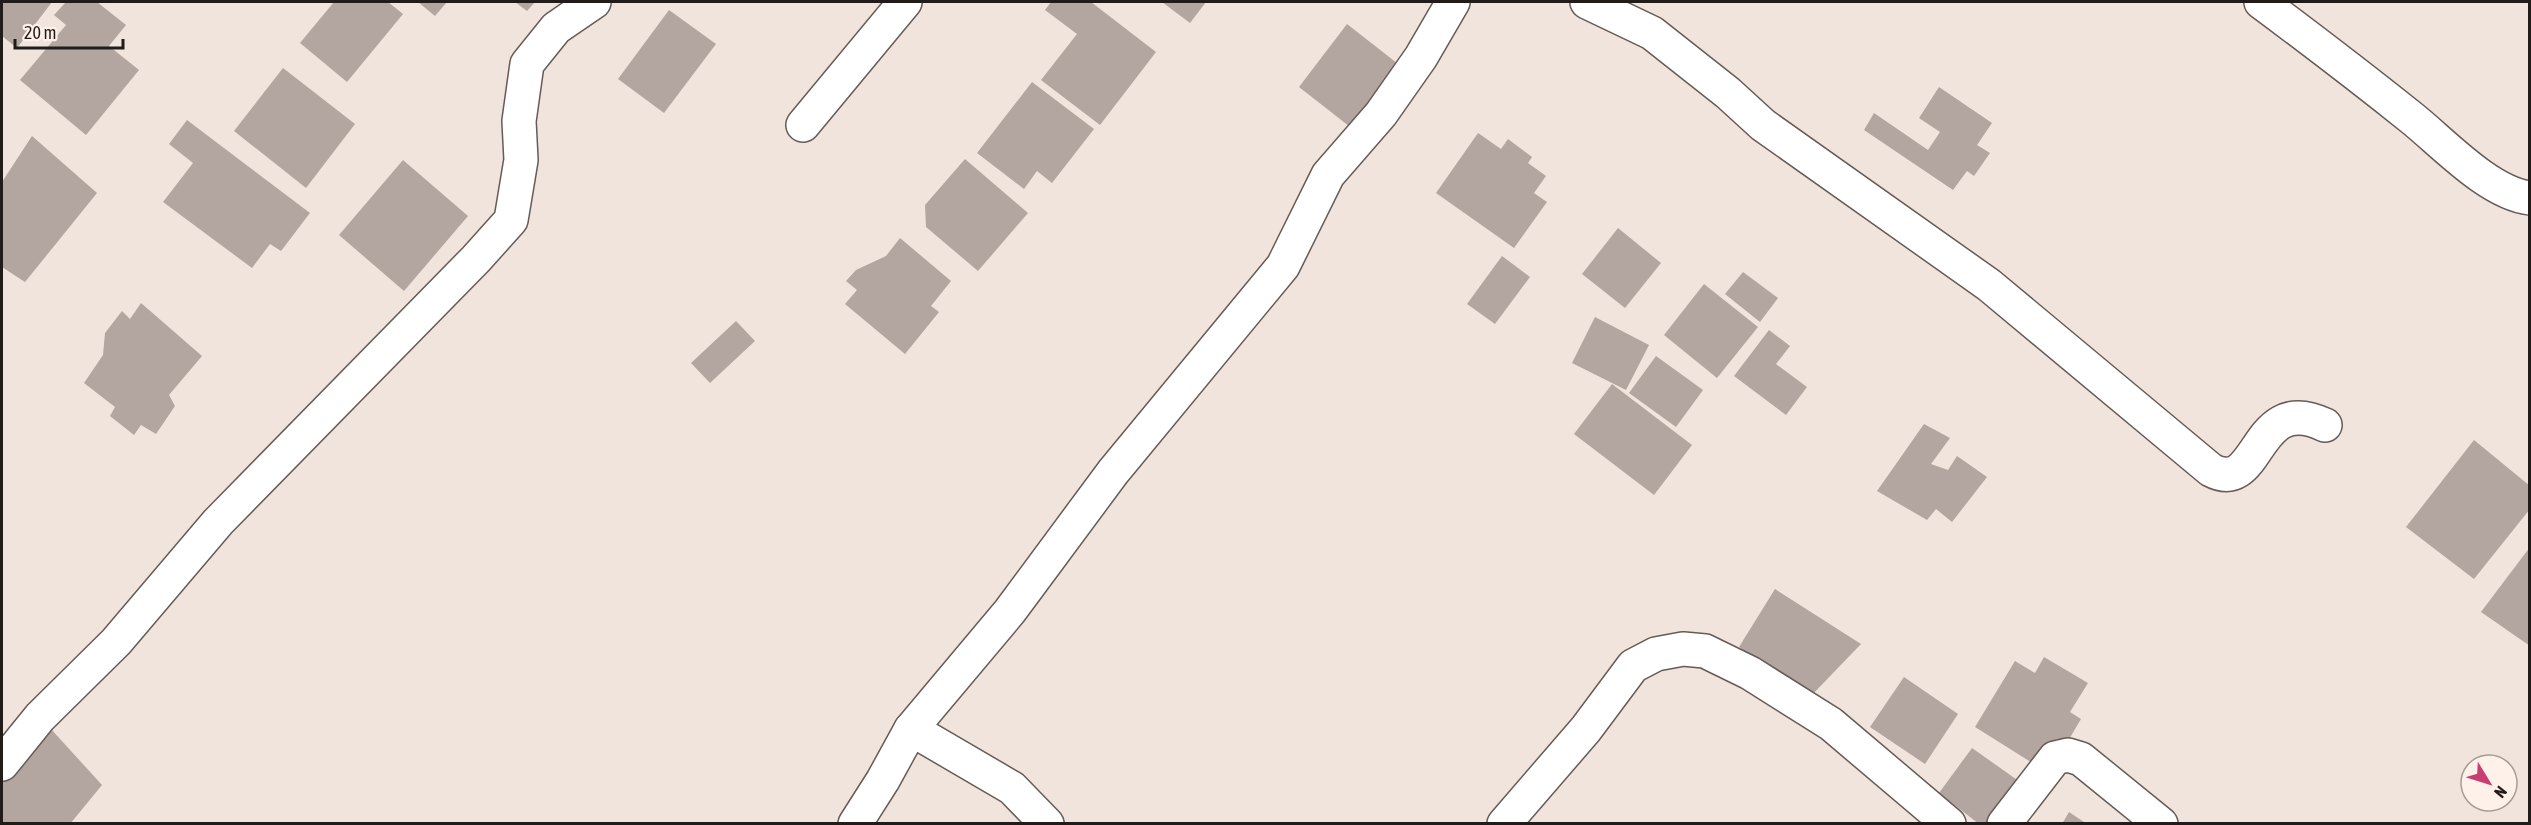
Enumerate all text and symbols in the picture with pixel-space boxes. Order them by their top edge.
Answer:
scale bar [15,12,123,50]
text: 20 m [24,22,56,43]
north arrow [2459,753,2519,813]
text: N [2491,783,2511,802]

